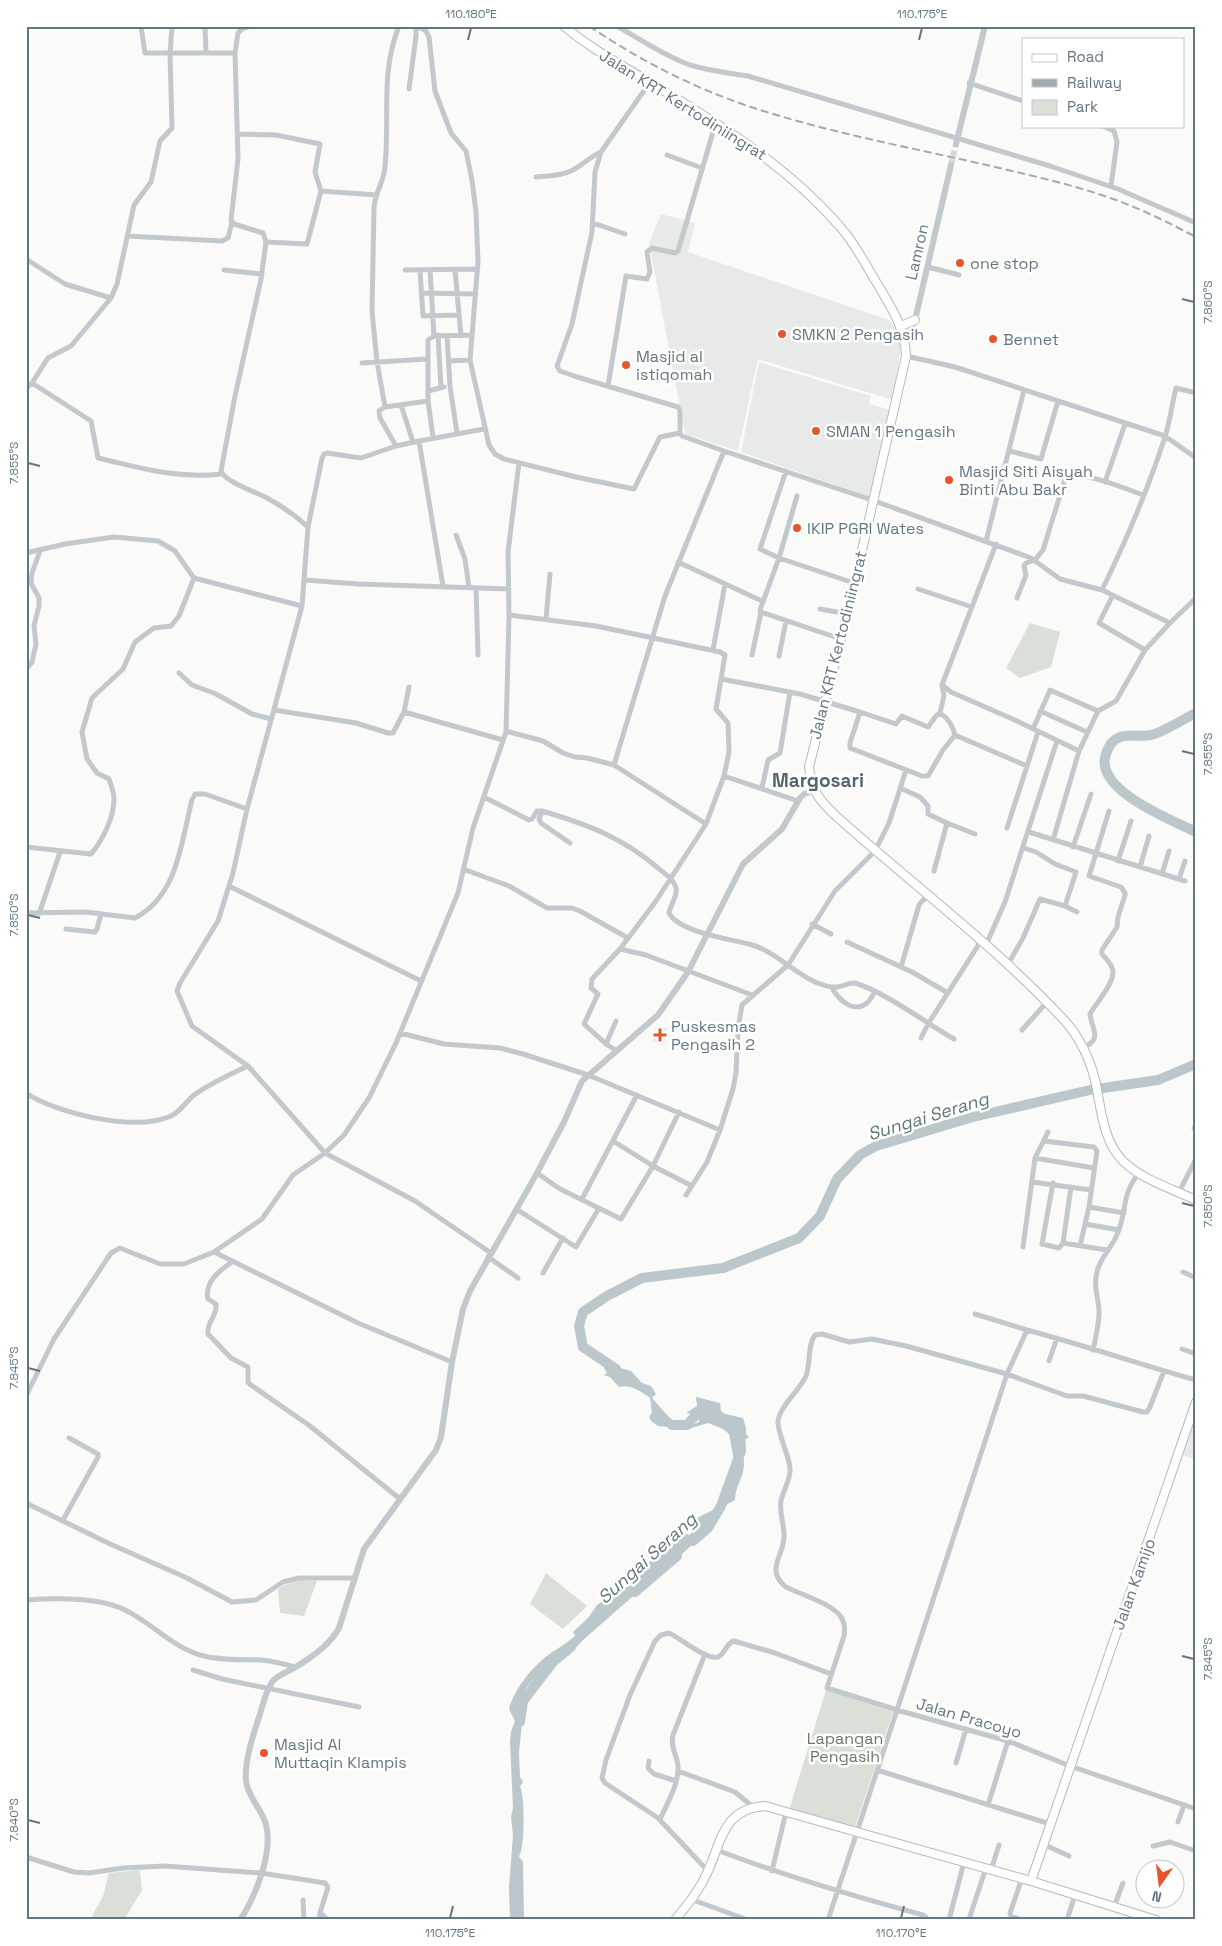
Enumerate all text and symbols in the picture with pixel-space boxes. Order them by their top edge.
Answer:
text: 110.180°E [445,6,497,22]
text: 110.175°E [897,6,947,22]
legend [1022,38,1184,128]
street label: Jalan KRT Kertodiniingrat [595,45,771,165]
text: Road [1067,47,1104,66]
text: Railway [1067,73,1122,92]
text: Park [1067,97,1098,116]
street label: Lamron [900,222,934,282]
place label: one stop [970,253,1039,274]
marker: one stop [954,257,966,269]
text: 7.860°S [1200,280,1216,324]
place label: SMKN 2 Pengasih [792,324,924,345]
marker: SMKN 2 Pengasih [776,328,788,340]
place label: Bennet [1003,329,1059,350]
marker: Bennet [987,333,999,345]
place label: Masjid al istiqomah [636,346,712,385]
marker: Masjid al istiqomah [620,359,632,371]
place label: SMAN 1 Pengasih [826,421,955,442]
marker: SMAN 1 Pengasih [810,425,822,437]
text: 7.855°S [6,442,22,484]
place label: Masjid Siti Aisyah Binti Abu Bakr [959,461,1093,500]
marker: Masjid Siti Aisyah Binti Abu Bakr [943,474,955,486]
place label: IKIP PGRI Wates [807,518,924,539]
marker: IKIP PGRI Wates [791,522,803,534]
street label: Jalan KRT Kertodiniingrat [804,548,872,742]
text: 7.855°S [1200,733,1216,775]
district label: Margosari [772,768,864,793]
text: 7.850°S [6,893,22,937]
place label: Puskesmas Pengasih 2 [671,1016,756,1055]
marker: Puskesmas Pengasih 2 [653,1028,667,1042]
water label: Sungai Serang [865,1086,993,1145]
text: 7.850°S [1200,1184,1216,1228]
text: 7.845°S [6,1346,22,1390]
water label: Sungai Serang [593,1507,702,1608]
street label: Jalan Kamijo [1108,1535,1160,1633]
text: 7.845°S [1200,1637,1216,1681]
street label: Jalan Pracoyo [914,1693,1024,1743]
park label: Lapangan Pengasih [807,1728,883,1767]
place label: Masjid Al Muttaqin Klampis [274,1734,407,1773]
marker: Masjid Al Muttaqin Klampis [258,1747,270,1759]
text: 7.840°S [6,1798,22,1842]
north arrow [1134,1858,1184,1908]
text: N [1150,1887,1164,1906]
text: 110.175°E [425,1925,475,1941]
text: 110.170°E [876,1925,927,1941]

